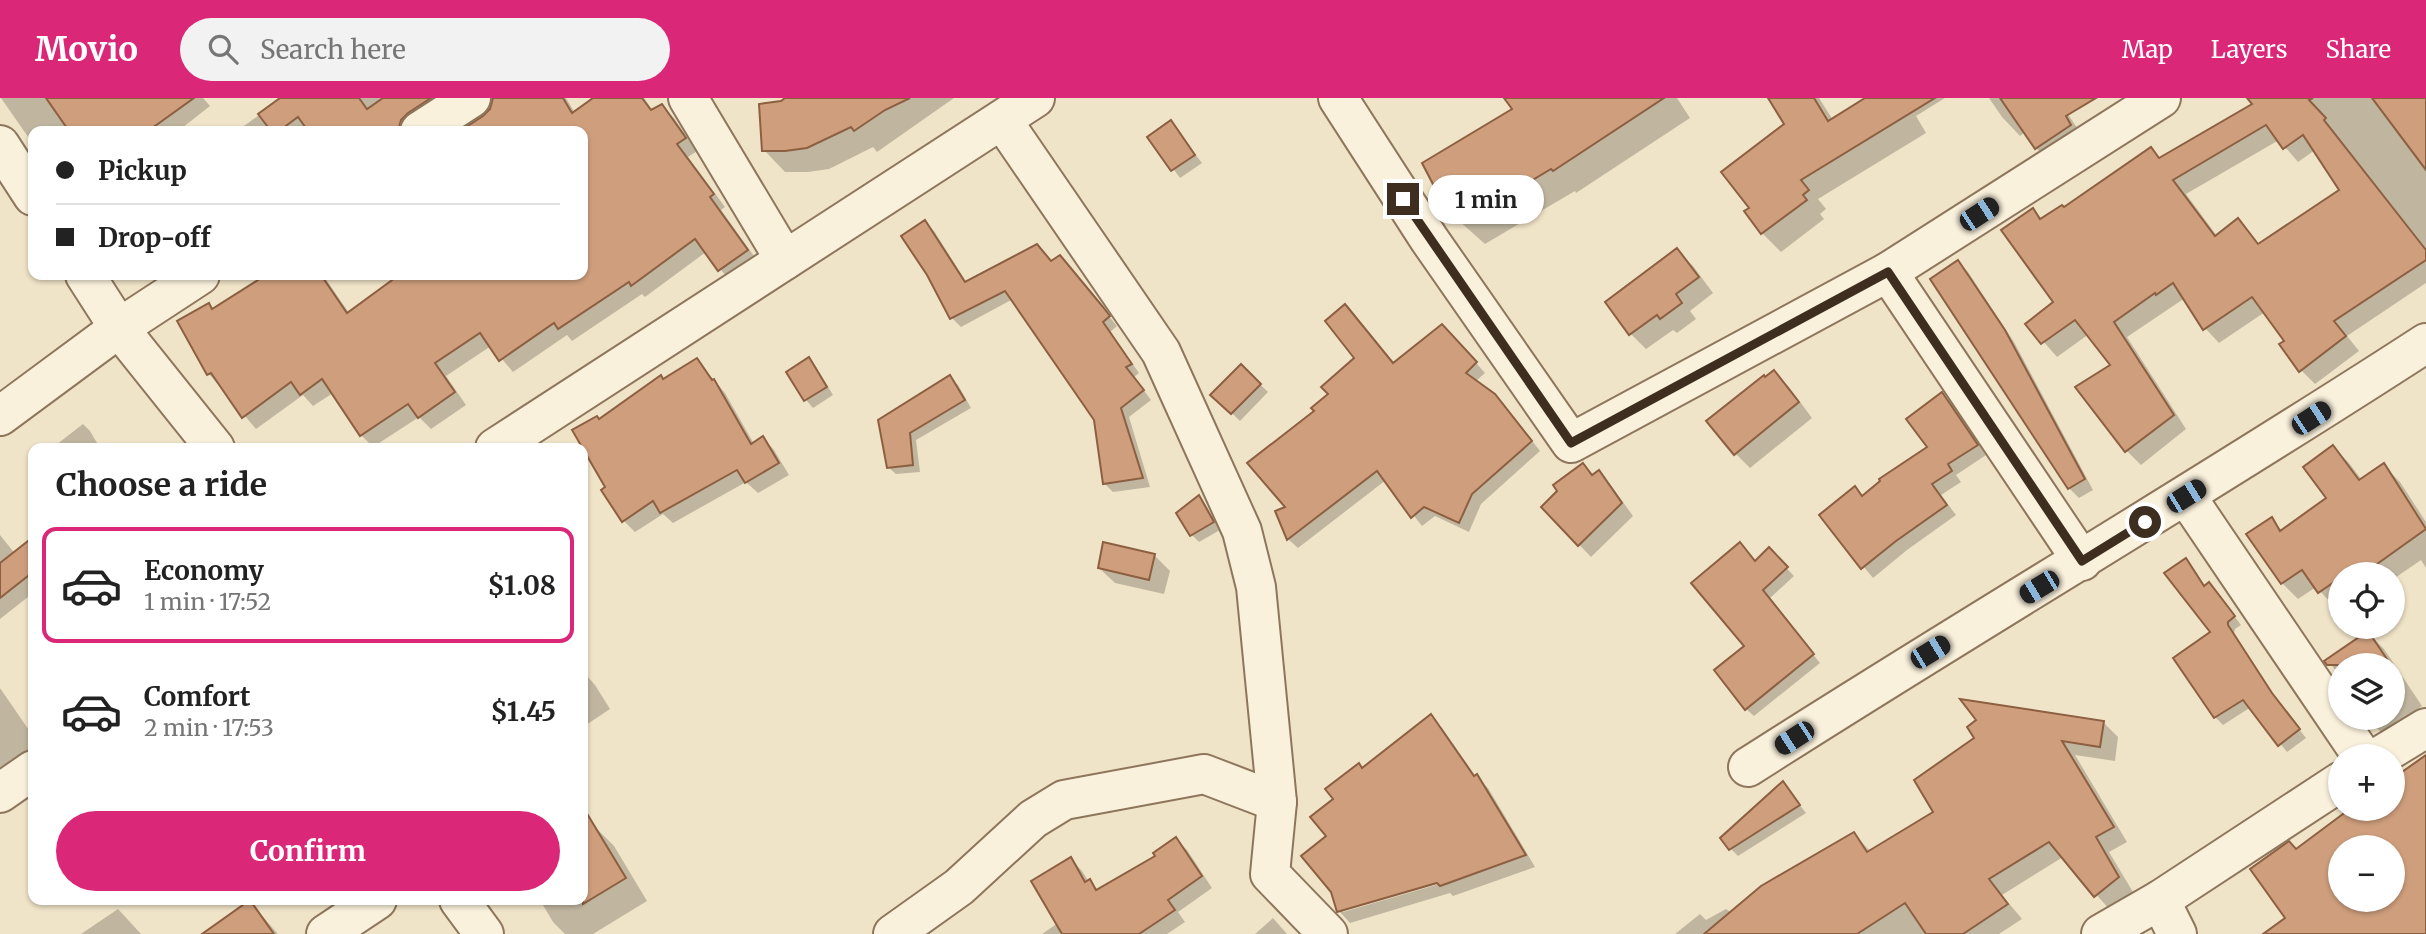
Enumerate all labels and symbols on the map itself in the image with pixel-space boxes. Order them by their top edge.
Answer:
callout: 1 min [1428,174,1543,224]
route end [1387,183,1419,215]
car [1956,194,2003,234]
car [2288,398,2335,438]
car [2163,476,2210,516]
route start [2129,506,2161,538]
car [2016,567,2063,607]
car [1907,632,1954,672]
car [1771,718,1818,758]

